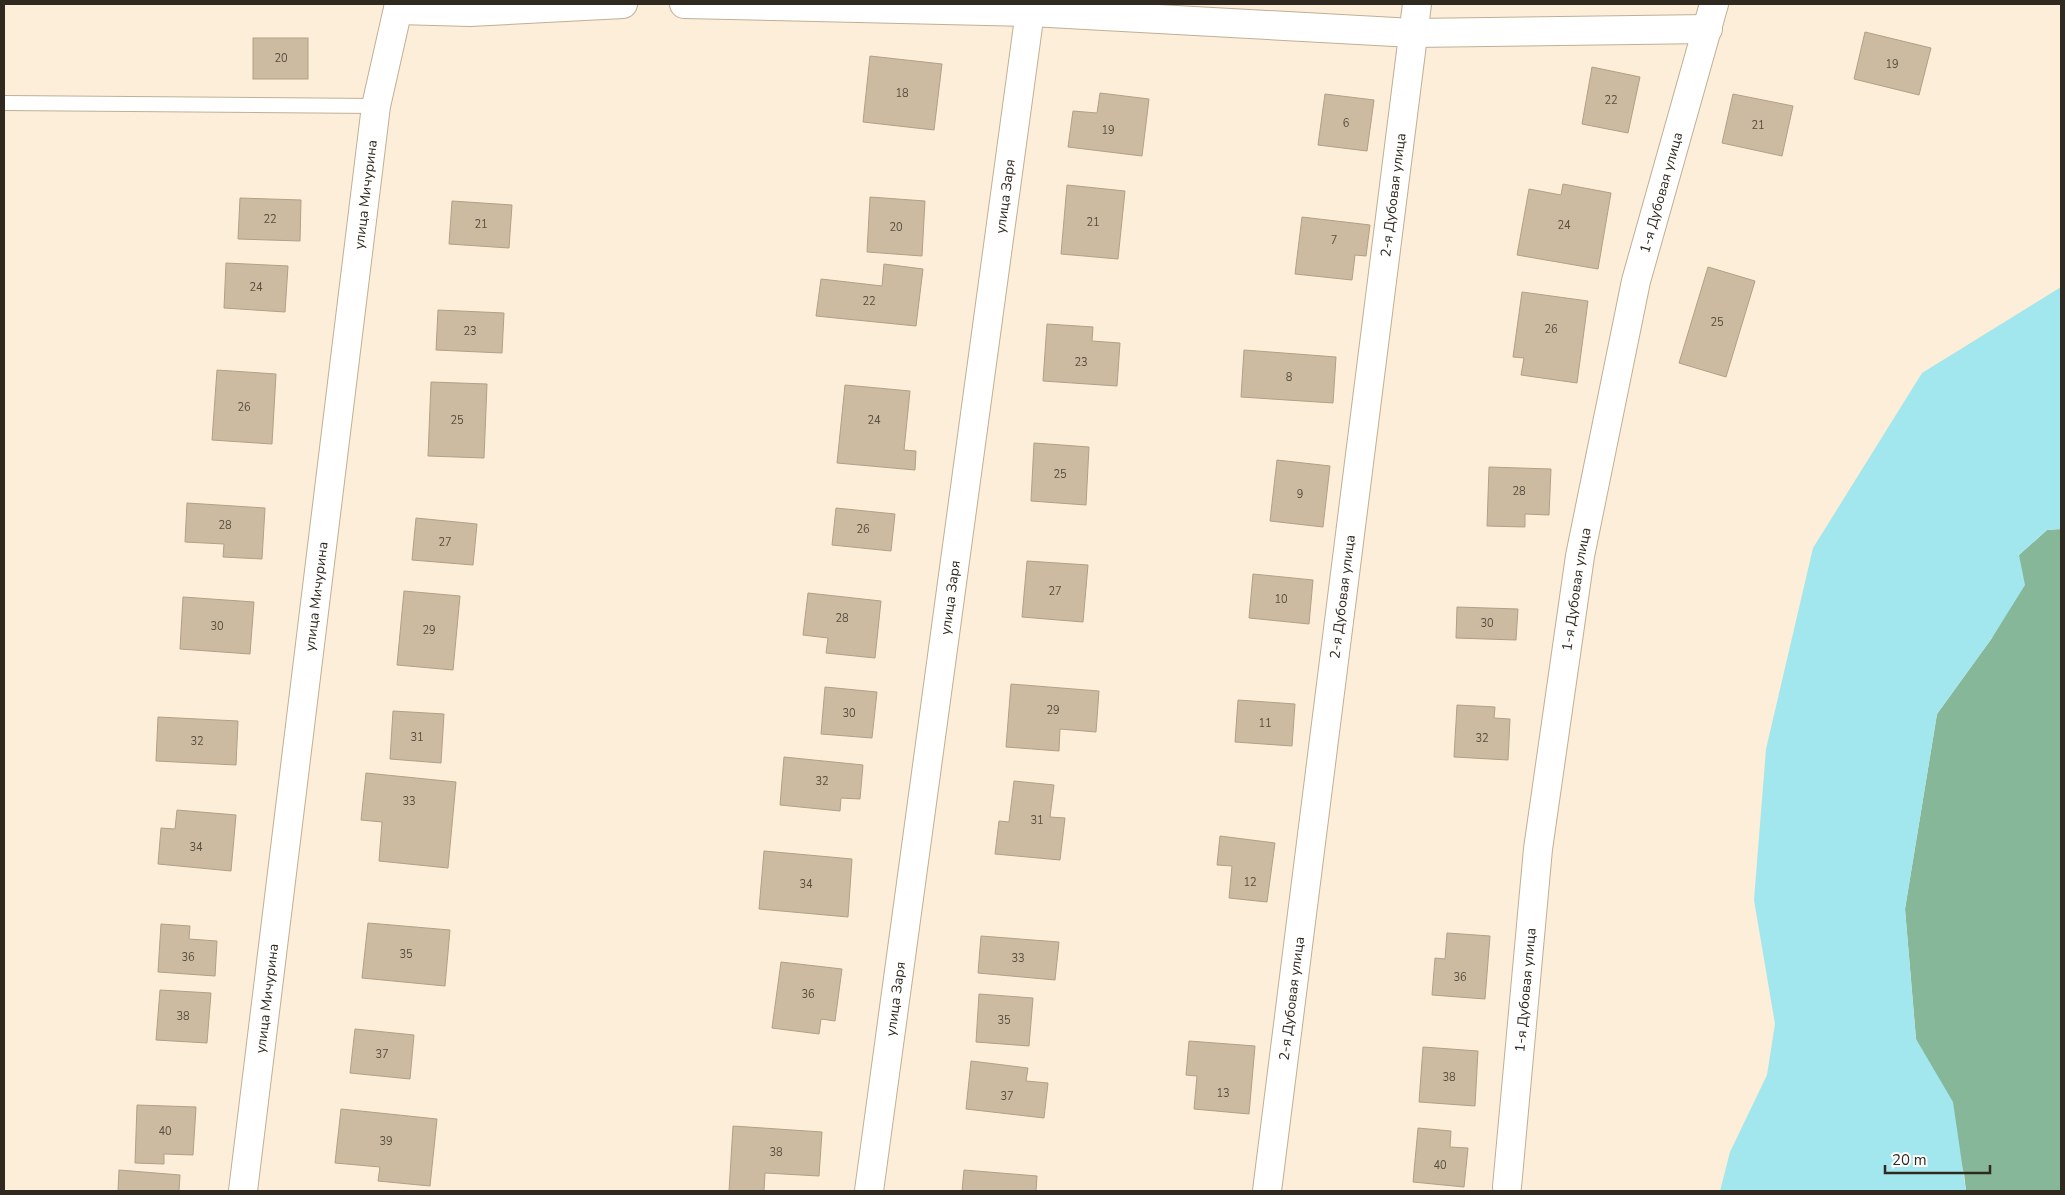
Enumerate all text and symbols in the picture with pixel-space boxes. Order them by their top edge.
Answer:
house number: 20 [274,51,288,66]
house number: 19 [1885,57,1899,72]
house number: 18 [895,86,909,101]
house number: 22 [1604,93,1618,108]
house number: 6 [1343,116,1350,131]
house number: 21 [1751,118,1765,133]
house number: 19 [1101,123,1115,138]
street label: 1-я Дубовая улица [1635,130,1687,255]
street label: 2-я Дубовая улица [1376,132,1410,258]
street label: улица Мичурина [349,139,381,250]
street label: улица Заря [990,158,1019,235]
house number: 22 [263,212,277,227]
house number: 21 [1086,215,1100,230]
house number: 21 [474,217,488,232]
house number: 24 [1557,218,1571,233]
house number: 20 [889,220,903,235]
house number: 7 [1331,233,1337,248]
house number: 24 [249,280,263,295]
house number: 22 [862,294,876,309]
house number: 25 [1710,315,1724,330]
house number: 26 [1544,322,1558,337]
house number: 23 [463,324,477,339]
house number: 23 [1074,355,1088,370]
house number: 8 [1286,370,1293,385]
house number: 26 [237,400,251,415]
house number: 25 [450,413,464,428]
house number: 24 [867,413,881,428]
house number: 25 [1053,467,1067,482]
house number: 28 [1512,484,1526,499]
house number: 9 [1297,487,1303,502]
house number: 28 [218,518,232,533]
house number: 26 [856,522,870,537]
street label: 1-я Дубовая улица [1557,526,1595,652]
street label: 2-я Дубовая улица [1325,534,1359,660]
house number: 27 [438,535,452,550]
street label: улица Мичурина [300,541,332,652]
street label: улица Заря [936,559,964,636]
house number: 27 [1048,584,1062,599]
house number: 10 [1274,592,1288,607]
house number: 28 [835,611,849,626]
house number: 30 [1480,616,1494,631]
house number: 30 [210,619,224,634]
house number: 29 [422,623,436,638]
house number: 29 [1046,703,1060,718]
house number: 30 [842,706,856,721]
house number: 11 [1258,716,1272,731]
house number: 31 [410,730,424,745]
house number: 32 [1475,731,1489,746]
house number: 32 [190,734,204,749]
house number: 32 [815,774,829,789]
house number: 33 [402,794,416,809]
house number: 31 [1030,813,1044,828]
house number: 34 [189,840,203,855]
house number: 12 [1243,875,1257,890]
house number: 34 [799,877,813,892]
street label: 1-я Дубовая улица [1510,927,1540,1053]
street label: 2-я Дубовая улица [1274,935,1309,1062]
street label: улица Мичурина [250,943,283,1054]
house number: 35 [399,947,413,962]
house number: 36 [181,950,195,965]
house number: 33 [1011,951,1025,966]
street label: улица Заря [881,960,910,1037]
house number: 36 [1453,970,1467,985]
house number: 36 [801,987,815,1002]
house number: 38 [176,1009,190,1024]
house number: 35 [997,1013,1011,1028]
house number: 37 [375,1047,389,1062]
house number: 38 [1442,1070,1456,1085]
house number: 13 [1216,1086,1230,1101]
house number: 37 [1000,1089,1014,1104]
house number: 40 [158,1124,172,1139]
house number: 39 [379,1134,393,1149]
scale bar [1885,1142,1990,1174]
house number: 38 [769,1145,783,1160]
text: 20 m [1892,1150,1927,1170]
house number: 40 [1433,1158,1447,1173]

